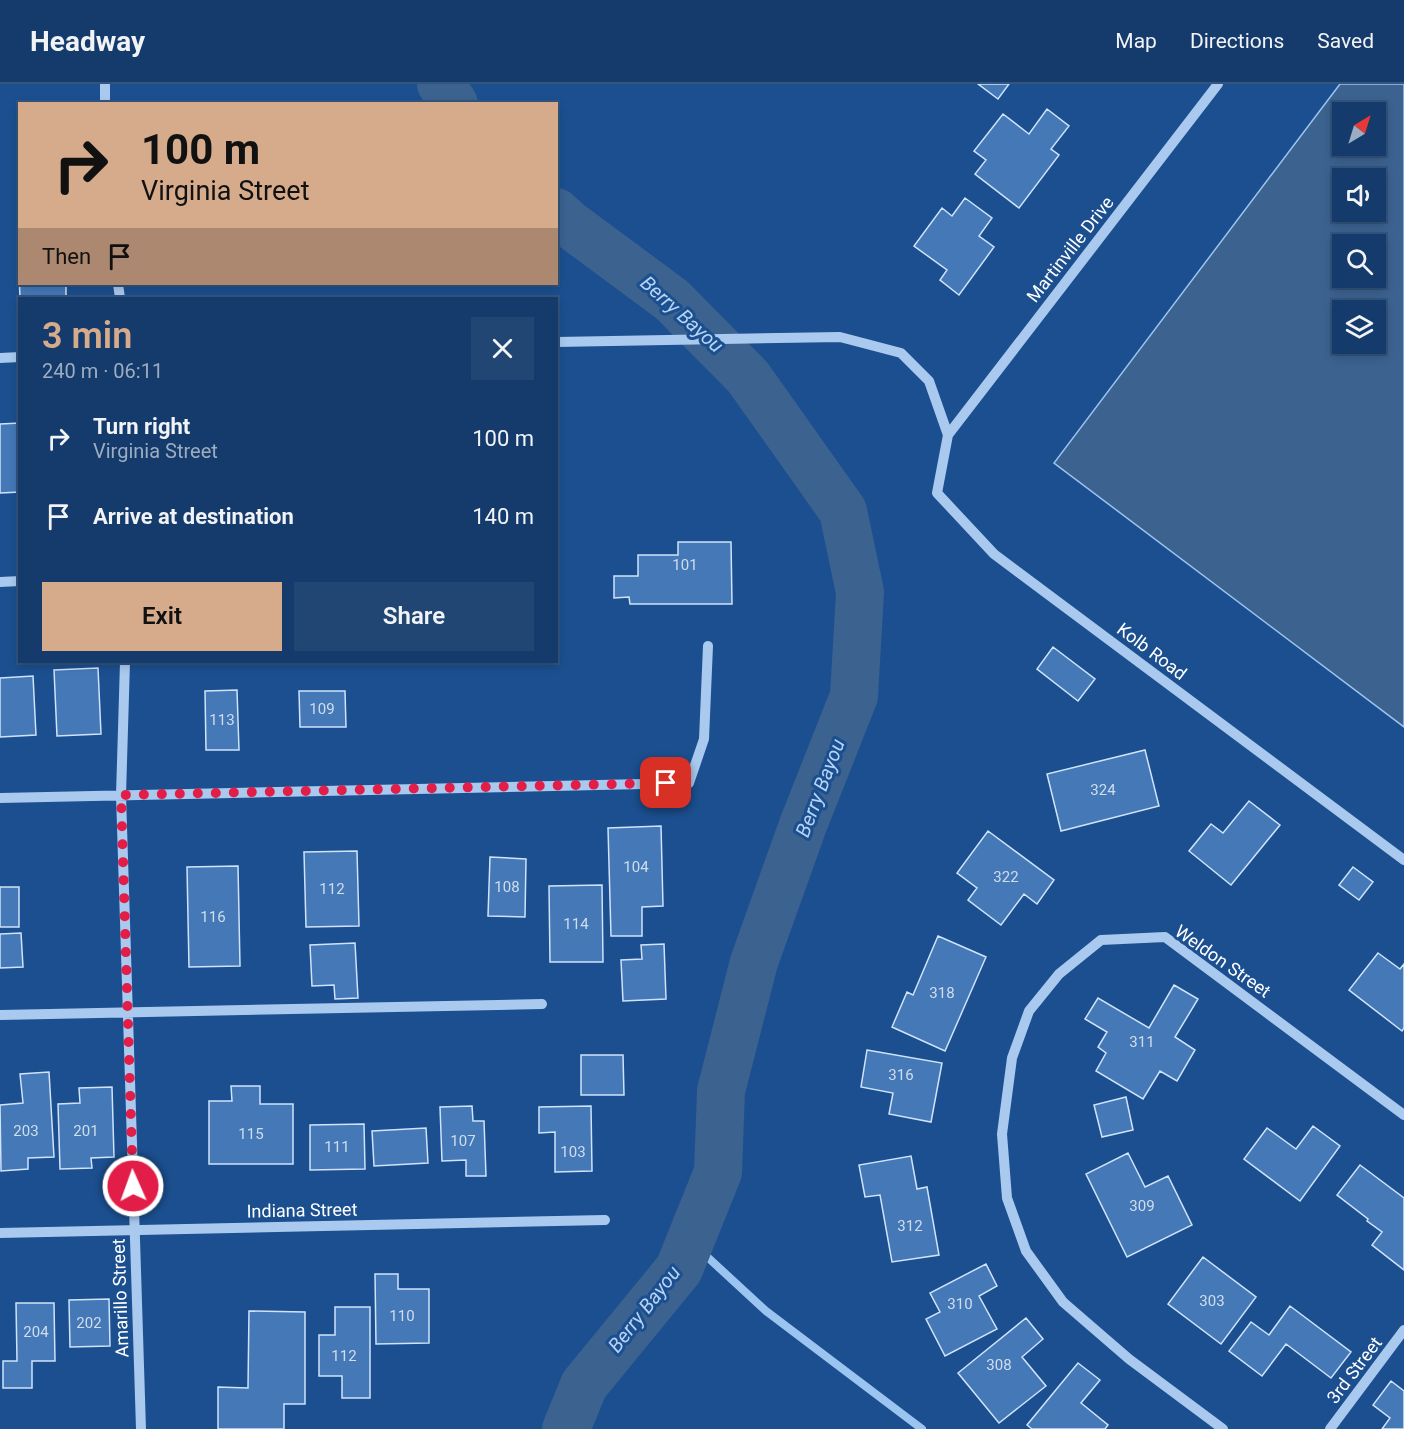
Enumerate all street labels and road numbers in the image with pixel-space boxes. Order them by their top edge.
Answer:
street label: Martinville Drive [1022,192,1118,306]
street label: Kolb Road [1113,618,1191,684]
street label: Weldon Street [1171,920,1275,1002]
street label: Indiana Street [246,1199,358,1221]
street label: Amarillo Street [107,1238,133,1358]
street label: 3rd Street [1322,1332,1386,1408]

